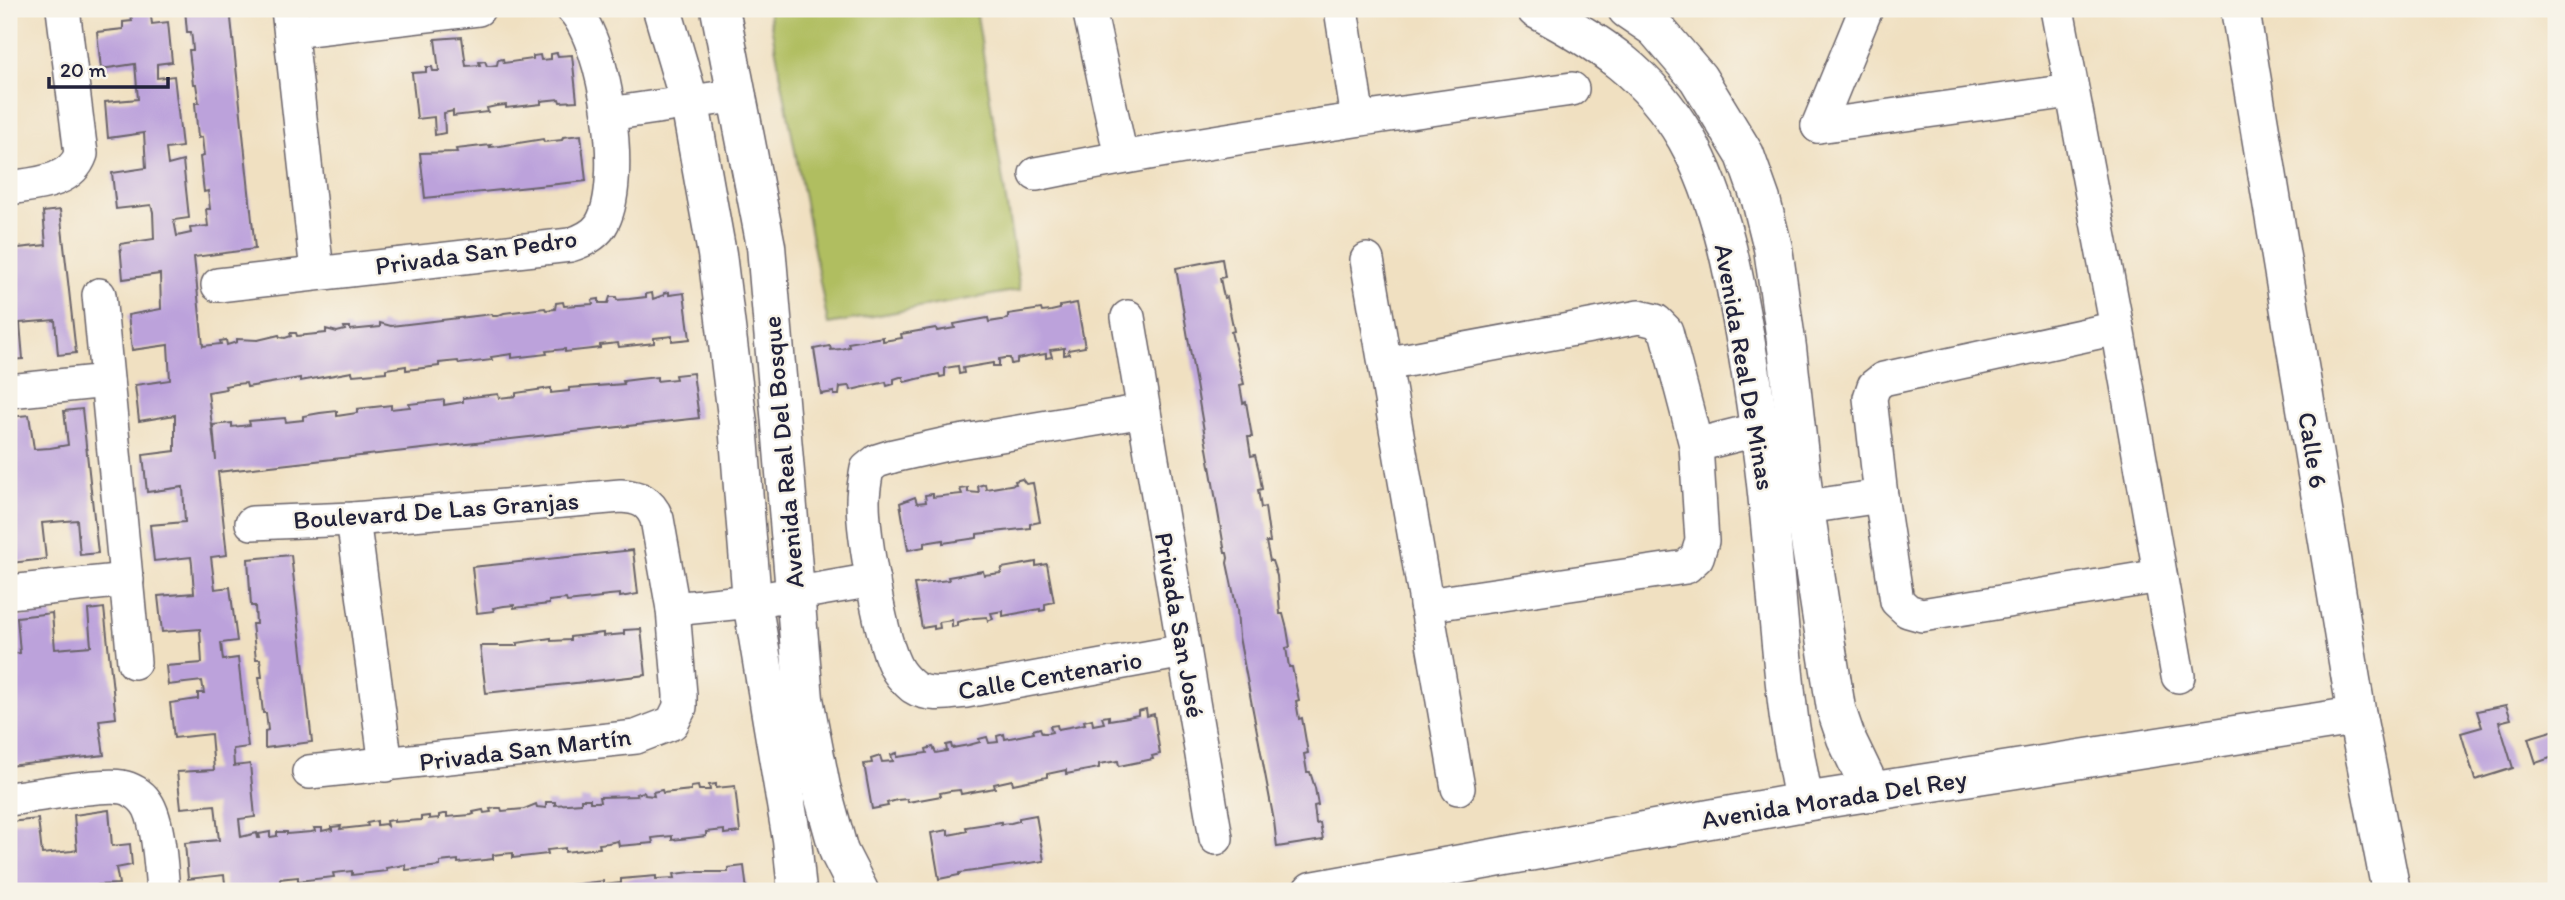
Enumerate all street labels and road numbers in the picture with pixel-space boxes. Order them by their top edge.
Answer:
street label: Privada San Pedro [373,222,579,282]
street label: Avenida Real De Minas [1708,241,1782,493]
street label: Avenida Real Del Bosque [755,315,811,589]
street label: Calle 6 [2291,410,2335,490]
street label: Boulevard De Las Granjas [292,484,580,536]
street label: Privada San José [1148,530,1212,720]
street label: Calle Centenario [956,643,1144,707]
street label: Privada San Martín [417,720,633,778]
street label: Avenida Morada Del Rey [1699,762,1969,836]

